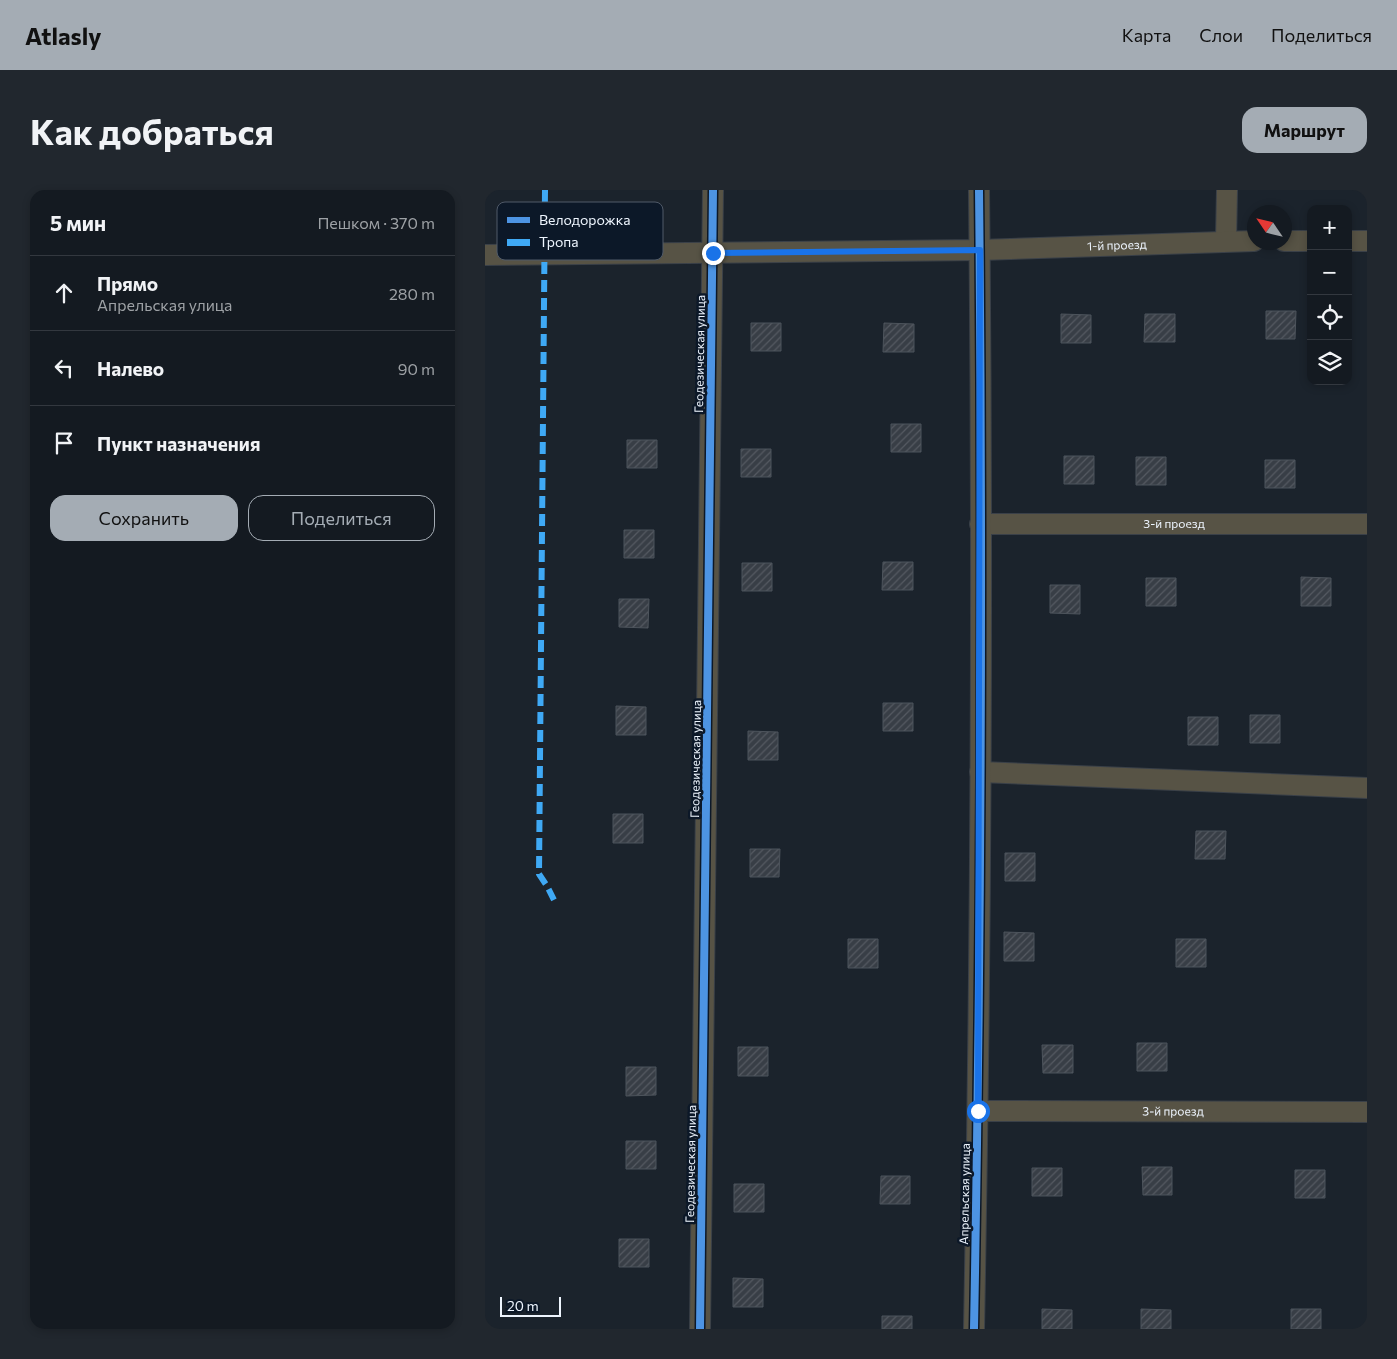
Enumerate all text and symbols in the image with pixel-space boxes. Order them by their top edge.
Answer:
text: Atlasly [25,21,102,50]
text: Карта [1122,24,1171,46]
text: Слои [1199,24,1243,46]
text: Поделиться [1271,24,1372,46]
button: Маршрут [1242,107,1367,153]
text: Как добраться [30,109,274,152]
legend [497,202,663,260]
north arrow [1247,205,1292,250]
map controls [1307,205,1352,385]
button: + [1307,205,1352,250]
text: 5 мин [50,210,106,235]
text: Велодорожка [539,211,630,228]
text: Пешком · 370 m [317,213,435,232]
text: Тропа [539,233,579,250]
street label: 1-й проезд [1087,237,1147,252]
route end [702,242,725,265]
button: − [1307,250,1352,295]
text: Прямо [97,272,158,295]
icon: ahead [50,279,78,307]
text: 280 m [389,284,435,303]
text: Апрельская улица [97,295,232,314]
street label: Геодезическая улица [691,295,707,413]
button: locate [1307,295,1352,340]
button: layers [1307,340,1352,385]
icon: left [50,354,78,382]
text: Налево [97,357,164,380]
text: 90 m [398,359,435,378]
icon: arrive [50,429,78,457]
text: Пункт назначения [97,432,260,455]
button: Сохранить [50,495,238,541]
button: Поделиться [248,495,435,541]
street label: 3-й проезд [1143,516,1205,530]
street label: Геодезическая улица [687,700,703,818]
route start [967,1100,990,1123]
street label: 3-й проезд [1142,1103,1204,1118]
street label: Геодезическая улица [682,1105,698,1223]
street label: Апрельская улица [956,1143,972,1245]
scale bar [500,1294,561,1317]
text: 20 m [507,1297,539,1314]

